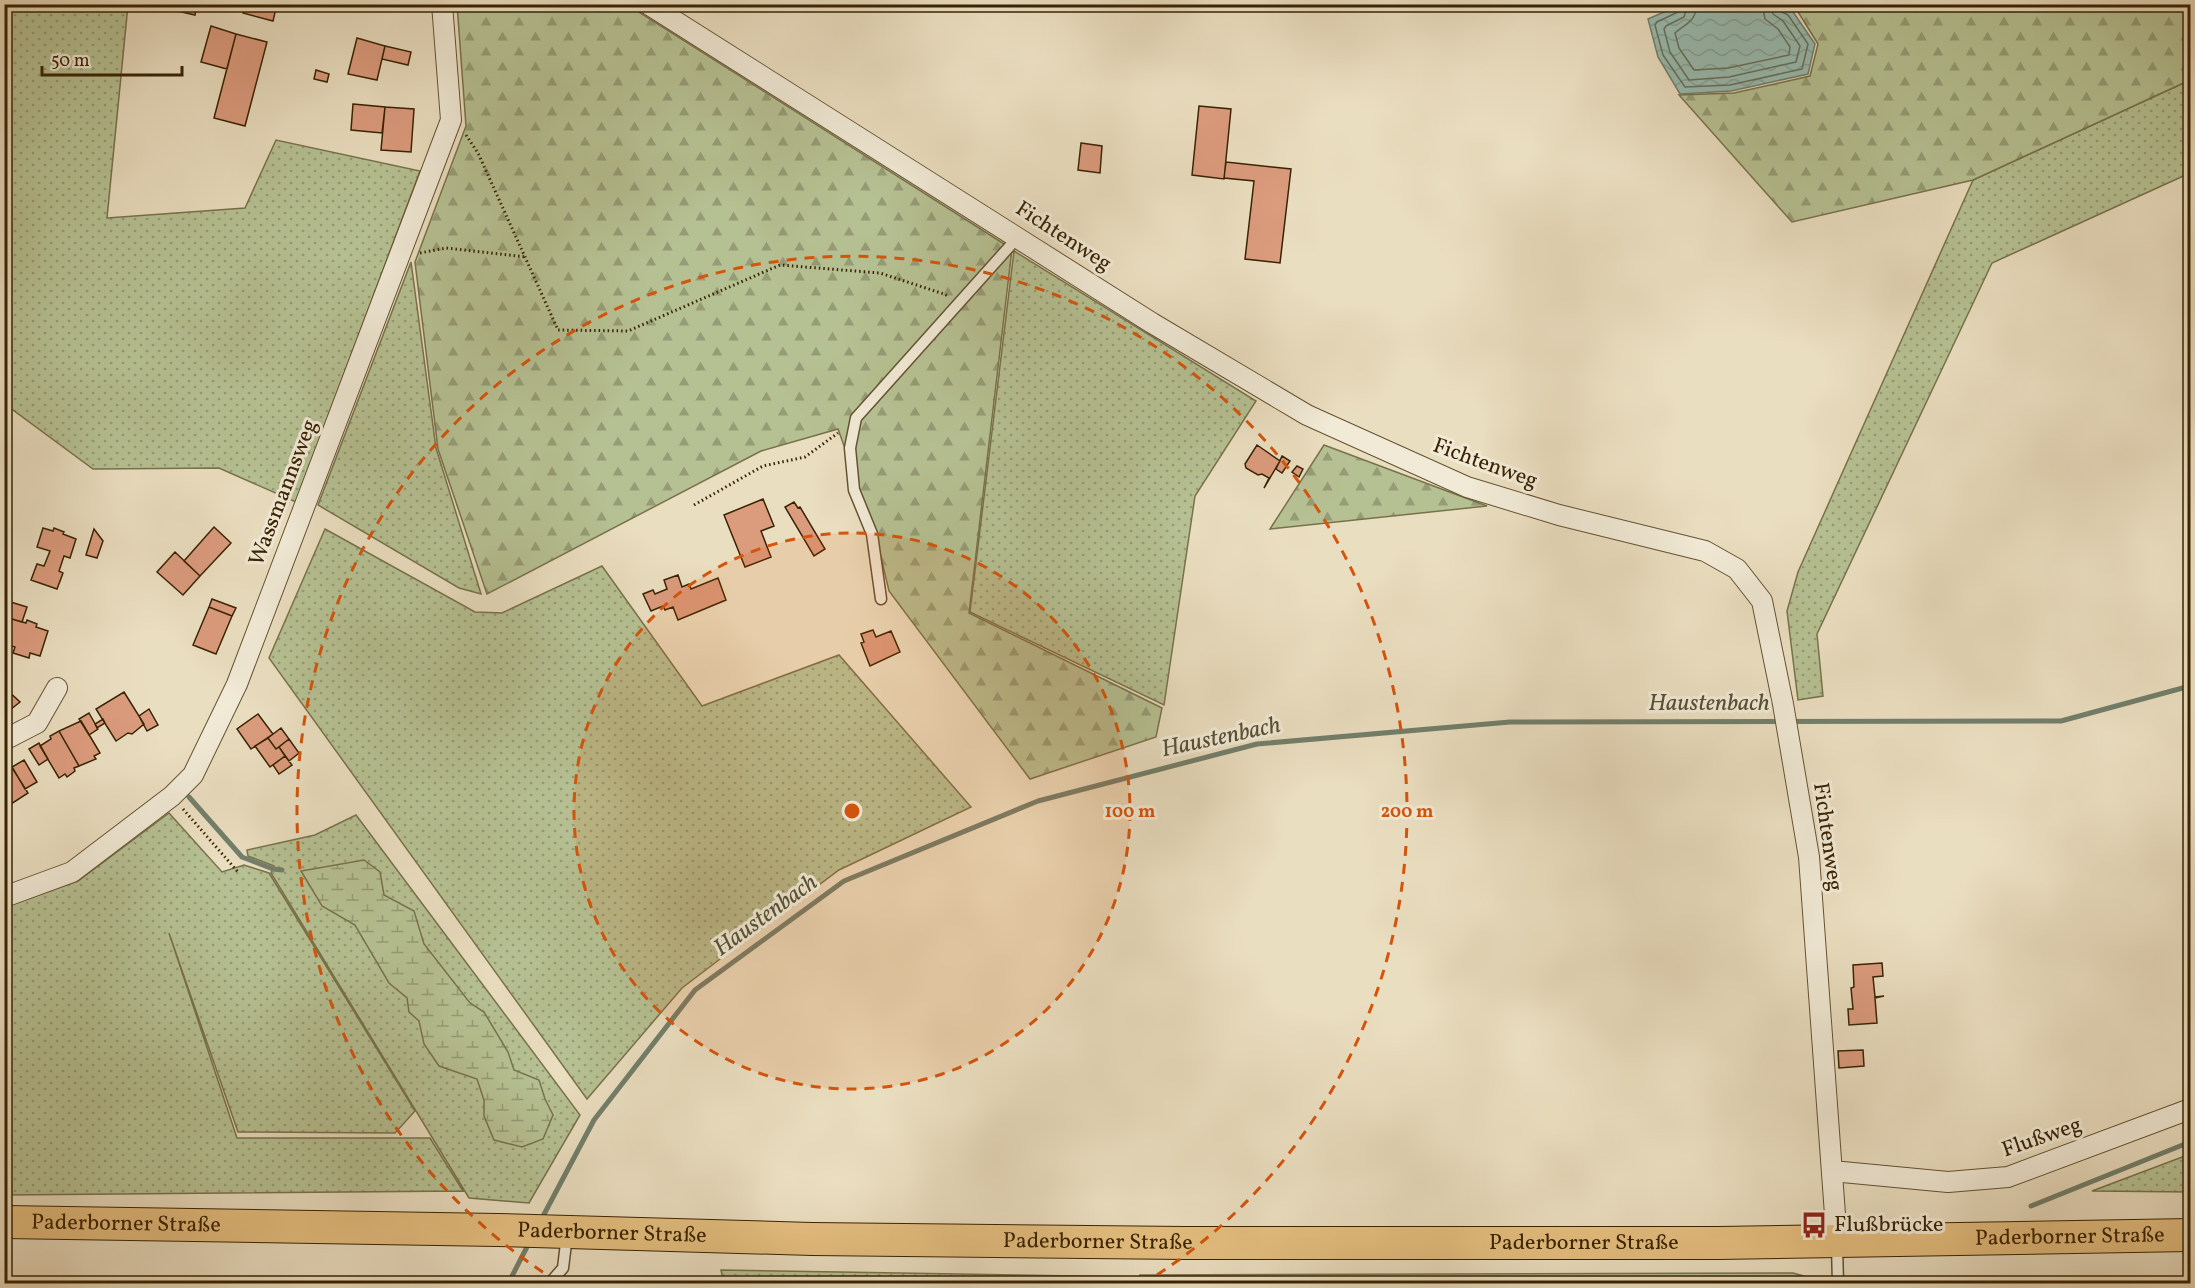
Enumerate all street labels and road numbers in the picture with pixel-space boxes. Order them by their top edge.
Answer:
street label: Fichtenweg [1009,194,1117,280]
street label: Wassmannsweg [242,415,326,571]
street label: Fichtenweg [1428,431,1542,497]
street label: Fichtenweg [1804,781,1850,893]
street label: Flußweg [1998,1110,2086,1166]
street label: Paderborner Straße [31,1207,221,1241]
street label: Paderborner Straße [517,1215,707,1251]
street label: Paderborner Straße [1975,1220,2165,1254]
street label: Paderborner Straße [1003,1226,1193,1259]
street label: Paderborner Straße [1489,1228,1679,1259]

